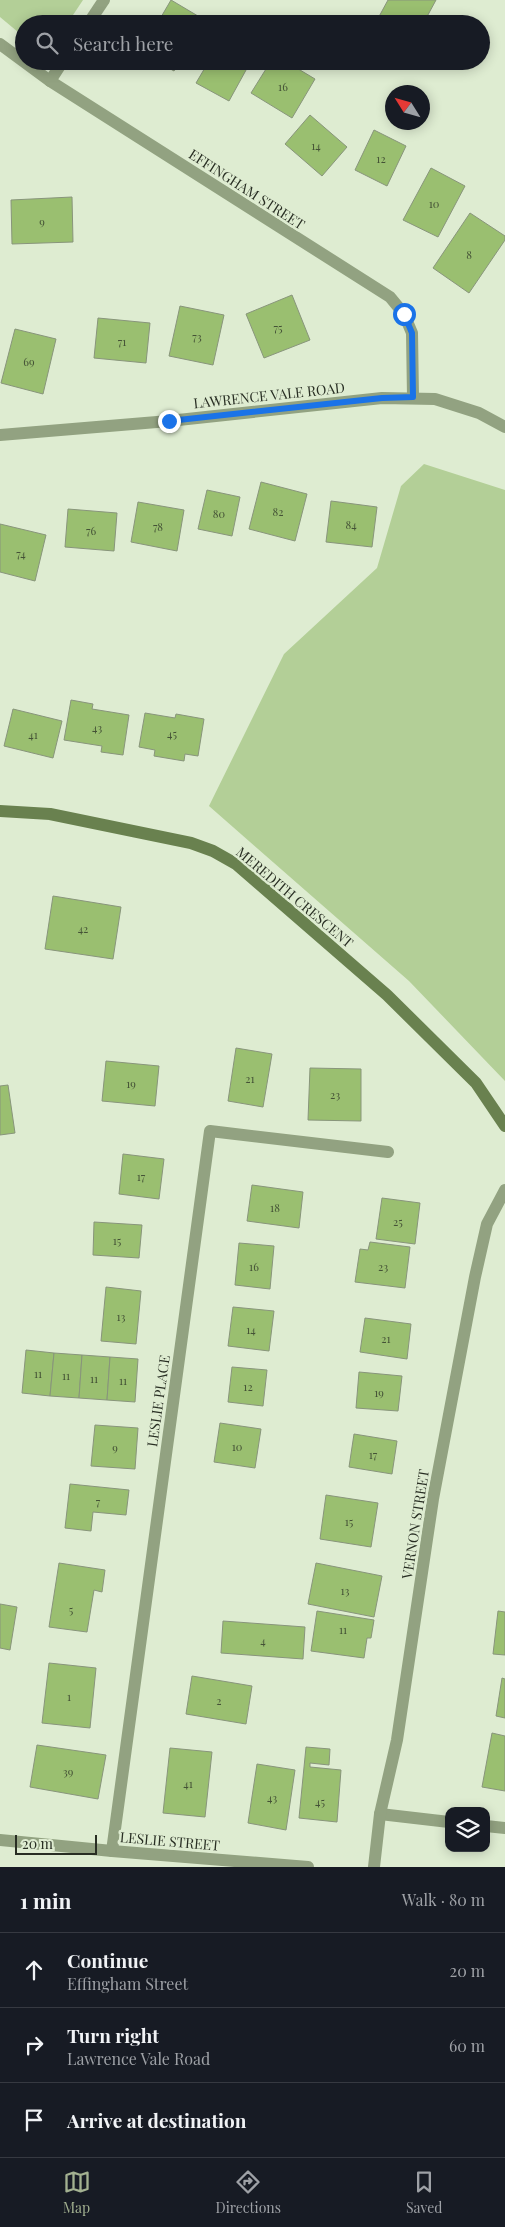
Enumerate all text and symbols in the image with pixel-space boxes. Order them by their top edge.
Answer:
search box [15,15,490,70]
icon: search [33,29,61,57]
text: Search here [73,30,173,56]
house number: 16 [278,79,288,94]
north arrow [385,85,430,130]
house number: 14 [311,138,321,153]
street label: EFFINGHAM STREET [185,144,309,234]
house number: 12 [376,151,386,166]
house number: 10 [429,196,440,211]
house number: 9 [39,214,45,229]
house number: 8 [466,247,472,262]
route start [393,303,416,326]
house number: 75 [273,320,283,335]
house number: 73 [192,329,202,344]
house number: 71 [118,334,126,349]
house number: 69 [23,354,35,369]
street label: LAWRENCE VALE ROAD [192,378,346,412]
route end [158,410,181,433]
house number: 82 [273,504,284,519]
house number: 80 [213,506,226,521]
house number: 84 [345,517,357,532]
house number: 78 [153,519,163,534]
house number: 76 [86,523,96,538]
house number: 74 [16,546,26,561]
house number: 43 [92,720,102,735]
house number: 45 [167,726,177,741]
house number: 41 [28,727,38,742]
street label: MEREDITH CRESCENT [232,842,358,952]
house number: 42 [78,921,88,936]
house number: 21 [245,1071,255,1086]
house number: 19 [126,1076,136,1091]
house number: 23 [330,1087,340,1102]
house number: 17 [137,1169,146,1184]
house number: 18 [270,1200,280,1215]
house number: 25 [393,1214,403,1229]
house number: 15 [113,1233,122,1248]
house number: 16 [249,1259,259,1274]
house number: 23 [378,1259,388,1274]
house number: 13 [117,1309,125,1324]
house number: 14 [246,1322,256,1337]
house number: 21 [381,1331,391,1346]
street label: LESLIE PLACE [142,1354,174,1448]
house number: 11 [34,1366,42,1381]
house number: 11 [62,1368,70,1383]
house number: 11 [90,1371,98,1386]
house number: 11 [119,1373,127,1388]
house number: 12 [243,1379,253,1394]
house number: 19 [374,1385,384,1400]
house number: 10 [232,1439,243,1454]
house number: 9 [112,1440,118,1455]
house number: 17 [369,1447,378,1462]
street label: VERNON STREET [397,1467,433,1581]
house number: 7 [96,1494,101,1509]
house number: 15 [345,1514,354,1529]
house number: 13 [341,1583,349,1598]
house number: 5 [69,1602,74,1617]
house number: 11 [339,1622,347,1637]
house number: 4 [260,1633,266,1648]
house number: 1 [67,1689,71,1704]
house number: 2 [216,1693,222,1708]
house number: 39 [63,1764,74,1779]
house number: 41 [183,1776,193,1791]
house number: 43 [267,1790,277,1805]
house number: 45 [315,1794,325,1809]
map controls [445,1807,490,1852]
button: layers [445,1807,490,1852]
street label: LESLIE STREET [119,1827,221,1855]
scale bar [15,1832,98,1855]
text: 20 m [22,1834,53,1853]
text: 1 min [20,1886,71,1914]
text: Walk · 80 m [402,1889,485,1910]
text: Continue [67,1947,148,1973]
icon: ahead [20,1956,48,1984]
text: 20 m [450,1960,485,1981]
text: Effingham Street [67,1973,188,1994]
text: Turn right [67,2022,159,2048]
icon: right [20,2031,48,2059]
text: 60 m [449,2035,485,2056]
text: Lawrence Vale Road [67,2048,210,2069]
icon: arrive [20,2106,48,2134]
text: Arrive at destination [67,2107,247,2133]
tab: Map [63,2168,91,2217]
tab: Directions [216,2168,281,2217]
tab: Saved [406,2168,442,2217]

